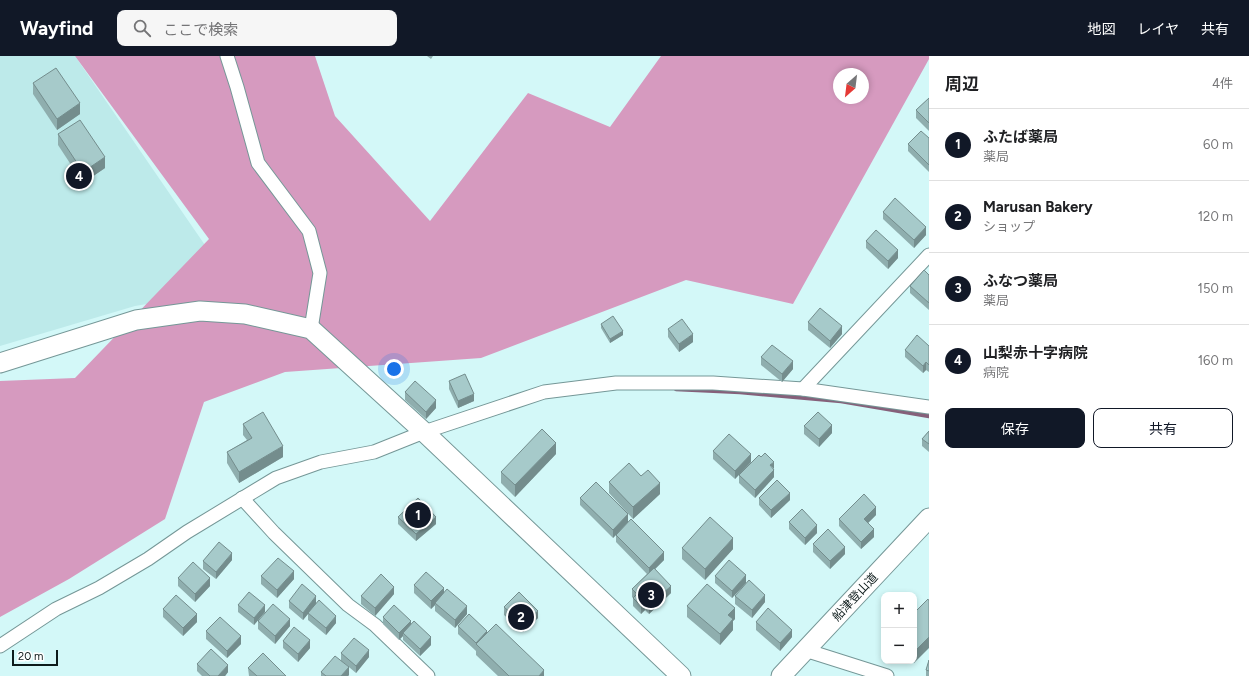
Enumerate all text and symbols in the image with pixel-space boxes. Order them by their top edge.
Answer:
search box [117,10,397,46]
text: Wayfind [20,17,93,40]
icon: search [131,17,153,39]
text: ここで検索 [163,21,238,39]
text: 地図 [1087,21,1115,38]
text: レイヤ [1137,21,1179,38]
text: 共有 [1201,21,1229,38]
north arrow [833,68,869,104]
text: 周辺 [945,74,979,94]
text: 4件 [1212,76,1233,91]
text: ふたば薬局 [983,128,1058,146]
text: 1 [955,137,961,152]
text: 60 m [1203,137,1233,152]
text: 薬局 [983,149,1009,164]
pin: 4 [66,161,92,191]
text: Marusan Bakery [983,198,1093,216]
text: 2 [954,209,962,224]
text: 120 m [1198,209,1233,224]
text: ショップ [983,219,1035,234]
text: ふなつ薬局 [983,272,1058,290]
text: 3 [954,281,962,296]
text: 150 m [1198,281,1233,296]
text: 薬局 [983,293,1009,308]
text: 山梨赤十字病院 [983,344,1088,362]
text: 4 [954,353,962,368]
text: 160 m [1198,353,1233,368]
your location [384,359,404,379]
text: 病院 [983,365,1009,380]
button: 保存 [945,408,1085,448]
button: 共有 [1093,408,1233,448]
pin: 1 [405,500,431,530]
street label: 船津登山道 [829,570,881,624]
pin: 3 [638,580,664,610]
map controls [881,592,917,664]
button: + [881,592,917,628]
pin: 2 [508,602,534,632]
button: − [881,628,917,664]
scale bar [12,648,58,667]
text: 20 m [18,650,43,663]

